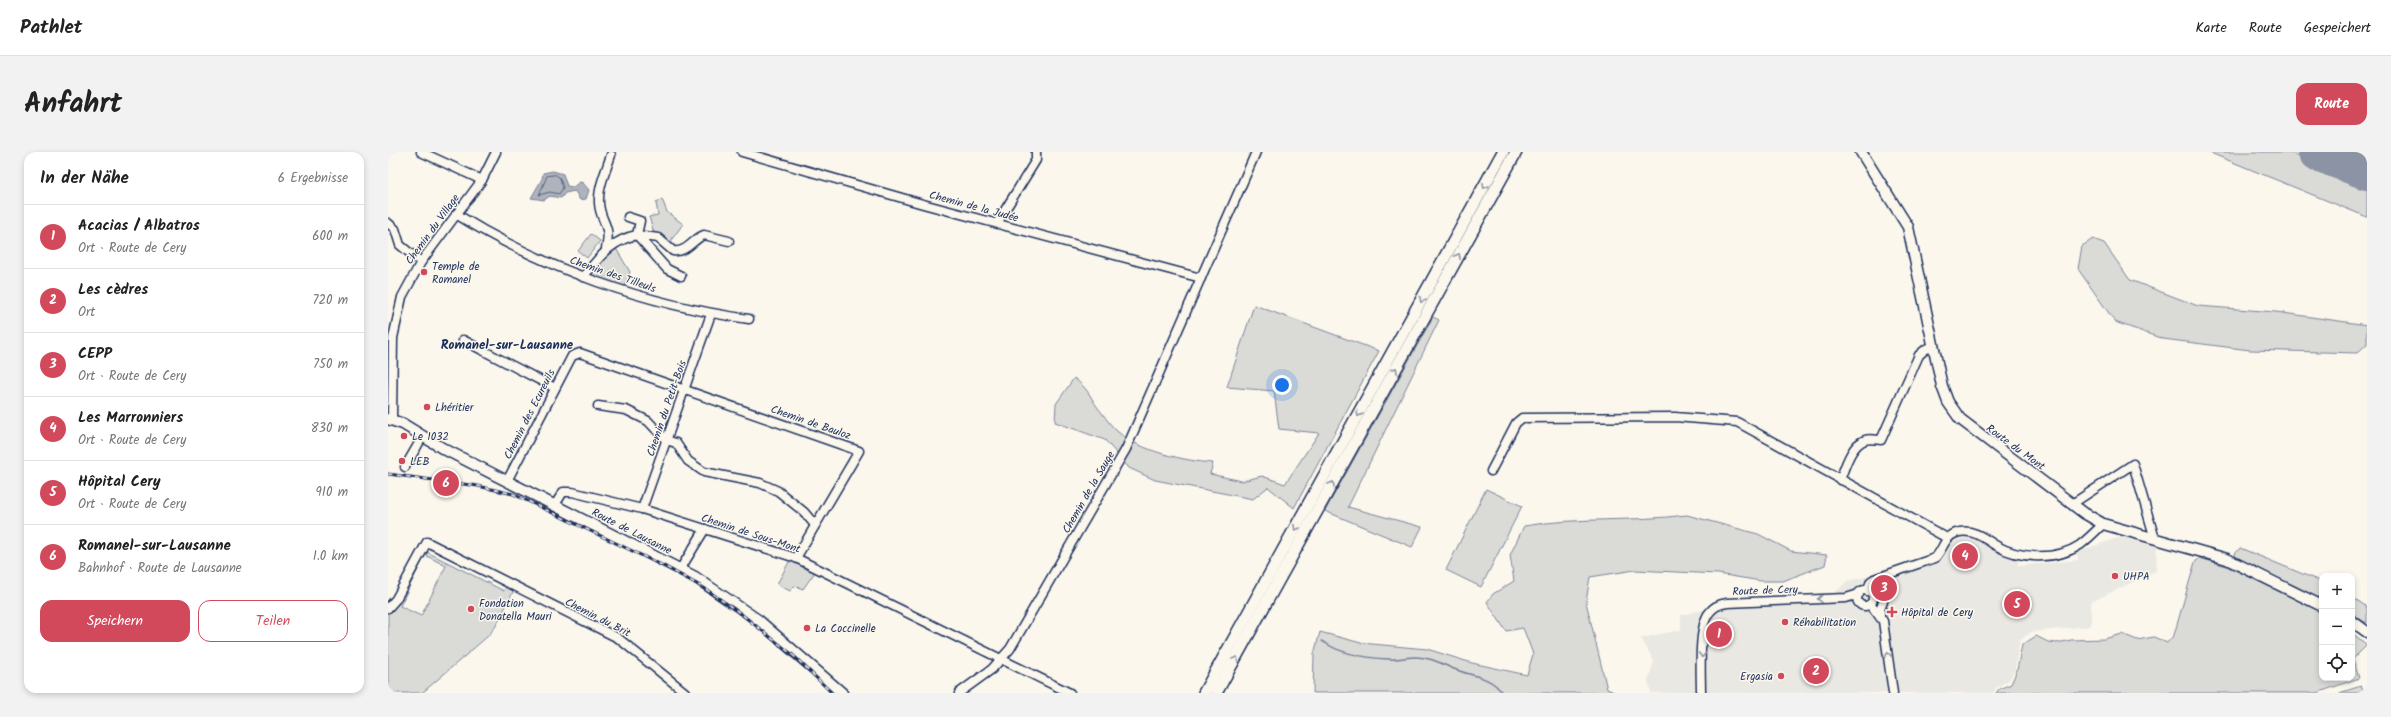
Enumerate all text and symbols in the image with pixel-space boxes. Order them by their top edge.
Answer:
text: Pathlet [20,13,82,43]
text: Karte [2196,17,2227,39]
text: Route [2249,17,2282,39]
text: Gespeichert [2304,17,2371,39]
text: Anfahrt [24,82,122,127]
button: Route [2296,83,2367,125]
text: In der Nähe [40,165,129,192]
text: 6 Ergebnisse [278,168,348,189]
one-way arrow [1482,182,1489,189]
street label: Chemin de la Judée [927,186,1020,228]
street label: Chemin du Village [401,190,465,269]
text: Acacias / Albatros [78,214,200,238]
text: 1 [51,226,55,247]
text: 600 m [312,226,348,247]
text: Ort · Route de Cery [78,238,186,259]
street label: Chemin des Tilleuls [567,252,659,298]
one-way arrow [1453,253,1461,261]
place label: Temple de Romanel [432,258,479,289]
marker: Temple de Romanel [419,267,429,277]
text: Les cèdres [78,278,148,302]
text: 2 [49,290,57,311]
text: 720 m [312,290,348,311]
one-way arrow [1419,296,1426,303]
text: Ort [78,302,95,323]
district label: Romanel-sur-Lausanne [441,335,574,356]
text: CEPP [78,342,112,366]
text: 3 [49,354,57,375]
text: 750 m [313,354,348,375]
street label: Chemin du Petit-Bois [642,358,692,459]
text: Ort · Route de Cery [78,366,186,387]
street label: Chemin des Ecureuils [499,366,561,463]
one-way arrow [1390,367,1398,374]
your location [1272,375,1292,395]
place label: Lhéritier [435,399,475,417]
street label: Chemin de Bauloz [768,401,853,445]
marker: Lhéritier [422,402,432,412]
text: Les Marronniers [78,406,183,430]
one-way arrow [1356,410,1363,417]
text: 4 [49,418,57,439]
text: 830 m [311,418,348,439]
street label: Route du Mont [1982,420,2049,476]
place label: Le 1032 [412,428,449,446]
text: Ort · Route de Cery [78,430,186,451]
marker: Le 1032 [399,431,409,441]
street label: Chemin de la Sauge [1058,448,1120,537]
place label: LEB [410,453,429,471]
marker: LEB [397,456,407,466]
pin: 6 [433,468,459,498]
text: Hôpital Cery [78,470,161,494]
one-way arrow [1328,481,1335,488]
text: 5 [50,482,56,503]
text: 910 m [316,482,348,503]
text: Ort · Route de Cery [78,494,186,515]
street label: Route de Lausanne [588,504,675,560]
street label: Chemin de Sous-Mont [699,509,803,559]
one-way arrow [1293,523,1301,531]
text: Romanel-sur-Lausanne [78,534,231,558]
pin: 4 [1952,541,1978,571]
text: 6 [49,546,57,567]
text: 1.0 km [313,546,348,567]
text: Bahnhof · Route de Lausanne [78,558,242,579]
place label: UHPA [2123,568,2150,586]
marker: UHPA [2110,571,2120,581]
pin: 3 [1871,573,1897,603]
map controls [2319,573,2355,681]
button: + [2319,573,2355,609]
street label: Route de Cery [1732,581,1799,601]
pin: 5 [2004,589,2030,619]
street label: Chemin du Brit [561,594,634,643]
one-way arrow [1817,594,1823,603]
place label: Fondation Donatella Mauri [479,595,552,626]
button: Speichern [40,600,190,642]
button: Teilen [198,600,348,642]
marker: Fondation Donatella Mauri [466,604,476,614]
place label: Hôpital de Cery [1901,604,1974,622]
marker: Hôpital de Cery [1886,606,1898,618]
button: − [2319,609,2355,645]
place label: Réhabilitation [1793,614,1856,632]
marker: Réhabilitation [1780,617,1790,627]
pin: 1 [1706,619,1732,649]
place label: La Coccinelle [815,620,876,638]
marker: La Coccinelle [802,623,812,633]
button: locate [2319,645,2355,681]
one-way arrow [1698,652,1707,658]
one-way arrow [1883,652,1892,658]
one-way arrow [1231,656,1238,663]
pin: 2 [1803,656,1829,686]
place label: Ergasia [1740,668,1773,686]
marker: Ergasia [1776,671,1786,681]

